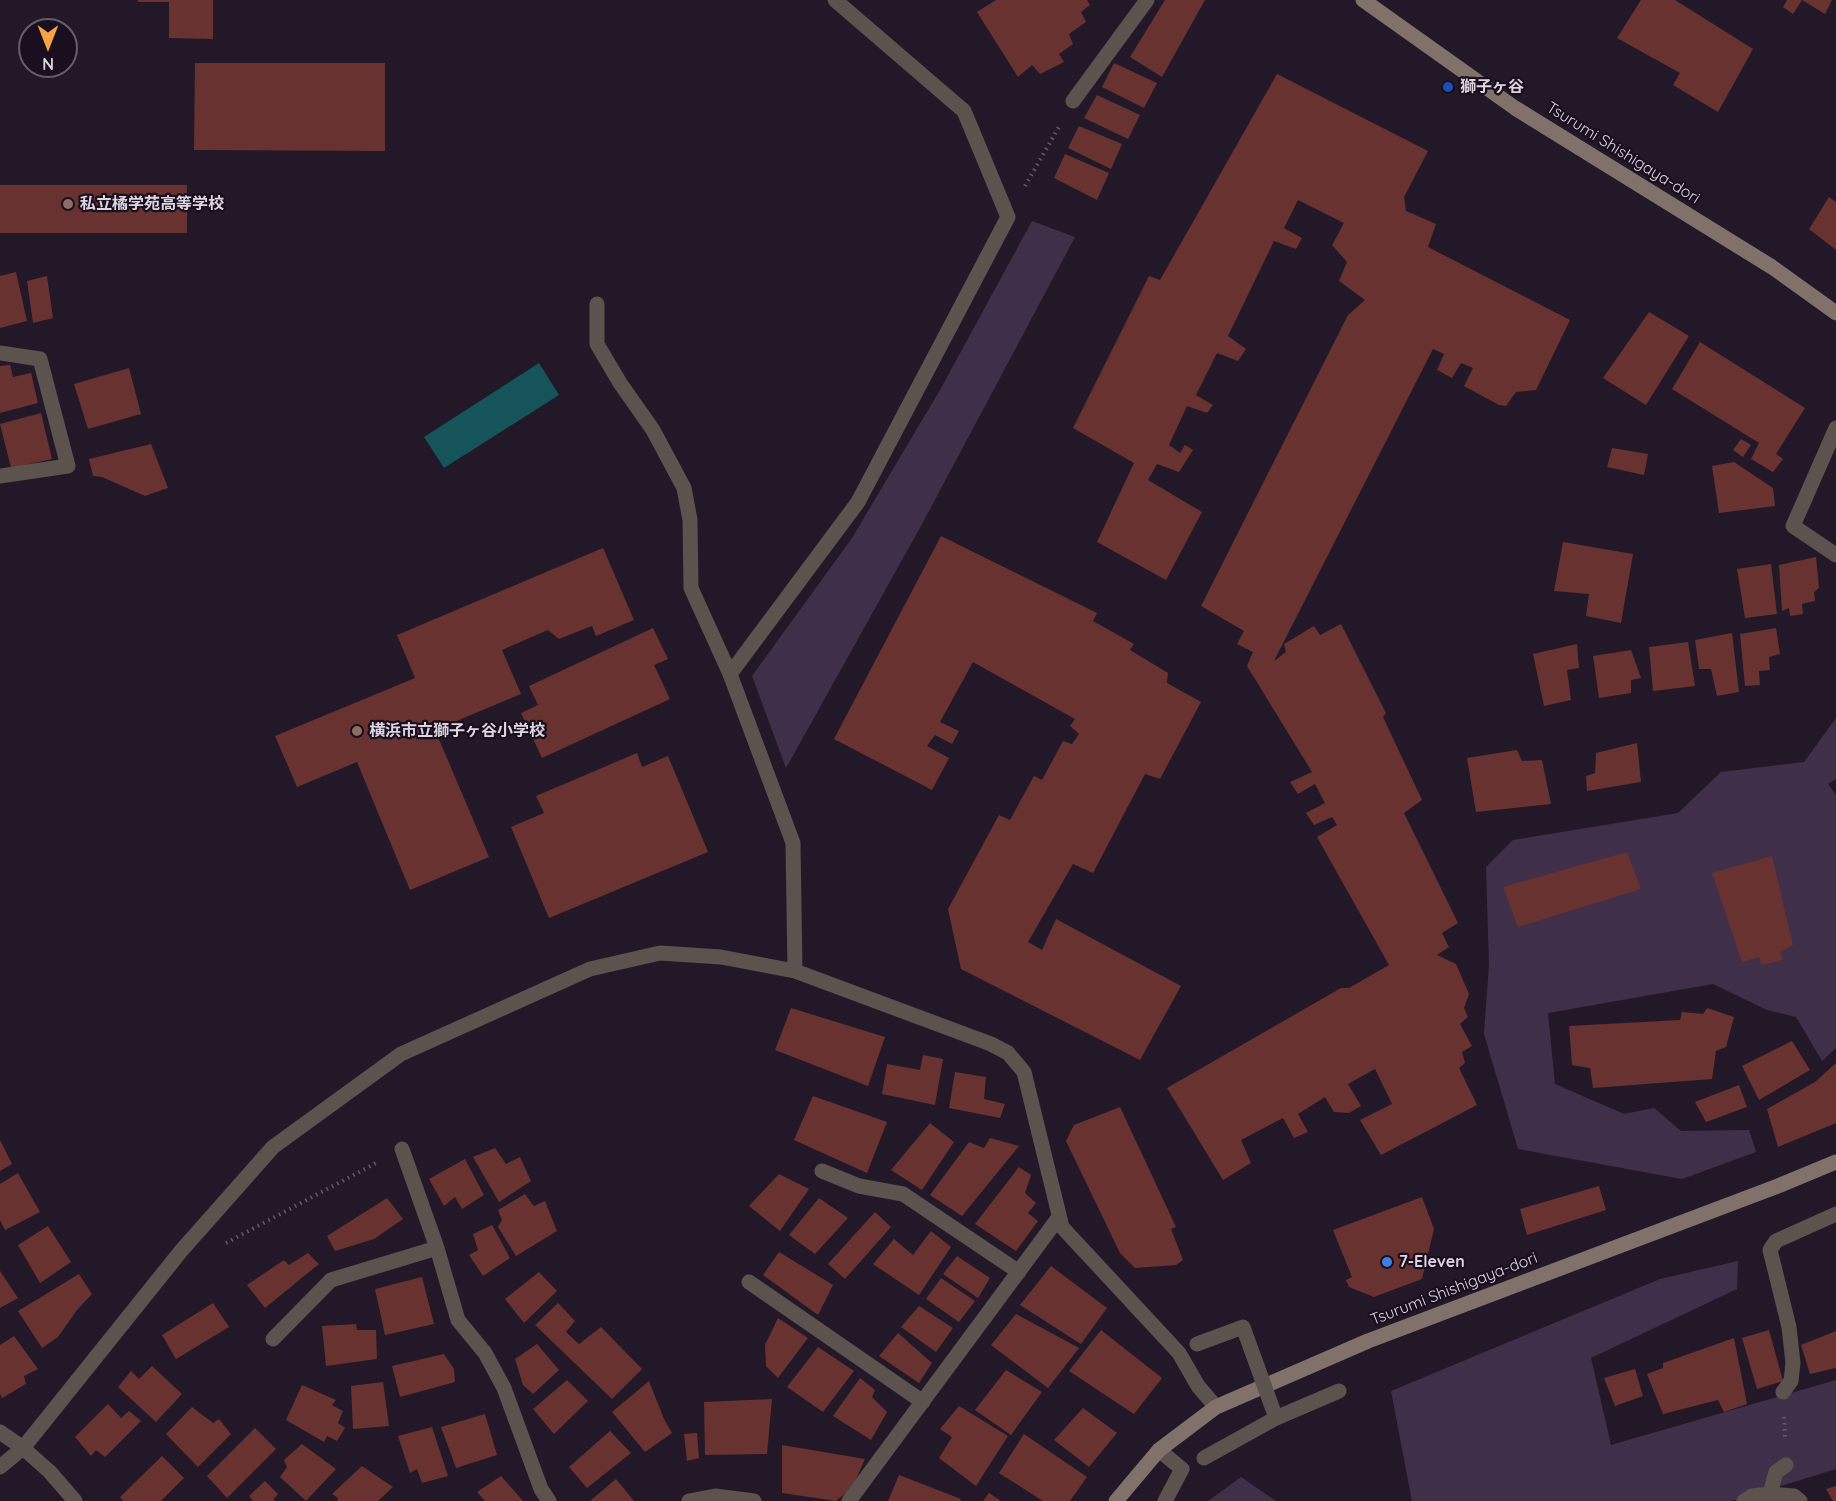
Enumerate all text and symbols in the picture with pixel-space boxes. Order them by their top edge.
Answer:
north arrow [18,18,78,78]
text: N [42,54,54,74]
place label: 獅子ヶ谷 [1460,77,1524,97]
marker: 獅子ヶ谷 [1441,80,1455,94]
street label: Tsurumi Shishigaya-dori [1543,98,1703,208]
place label: 私立橘学苑高等学校 [80,194,224,214]
marker: 私立橘学苑高等学校 [61,197,75,211]
place label: 横浜市立獅子ヶ谷小学校 [369,721,545,741]
marker: 横浜市立獅子ヶ谷小学校 [350,724,364,738]
street label: Tsurumi Shishigaya-dori [1368,1248,1540,1330]
place label: 7-Eleven [1399,1252,1465,1272]
marker: 7-Eleven [1380,1255,1394,1269]

